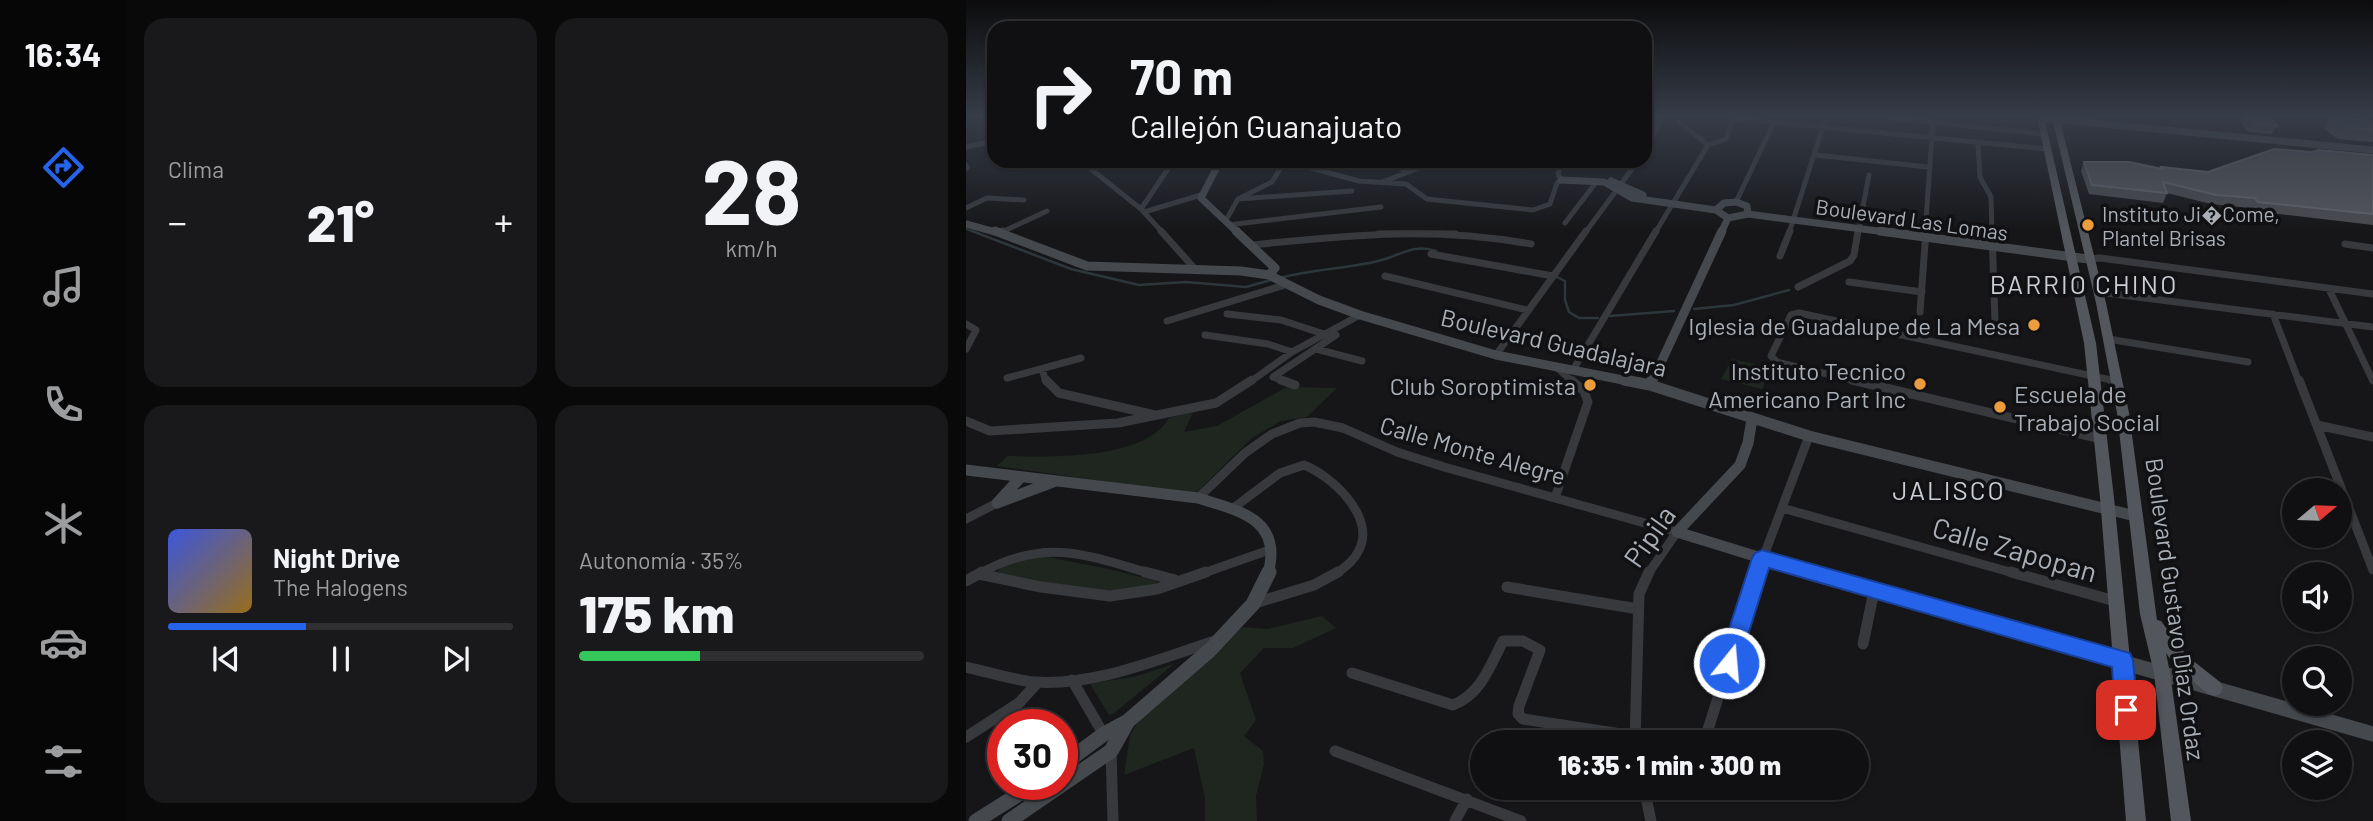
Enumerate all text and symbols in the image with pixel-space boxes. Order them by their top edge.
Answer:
text: 16:34 [25,35,101,73]
text: 70 m [1130,46,1233,105]
icon: right [1015,49,1106,140]
text: Callejón Guanajuato [1130,106,1403,144]
text: 28 [701,134,802,243]
icon: directions [39,143,88,192]
text: Clima [168,155,224,183]
text: 21° [307,190,374,252]
street label: Boulevard Las Lomas [1814,193,2010,245]
text: − [168,198,187,244]
text: + [494,198,513,244]
place label: Instituto Ji�Come, Plantel Brisas [2102,201,2280,250]
marker: Instituto Ji�Come, Plantel Brisas [2080,217,2096,233]
text: km/h [725,234,778,262]
icon: music [39,262,88,311]
district label: BARRIO CHINO [1990,268,2178,299]
street label: Boulevard Guadalajara [1438,302,1670,382]
place label: Iglesia de Guadalupe de La Mesa [1688,311,2020,340]
marker: Iglesia de Guadalupe de La Mesa [2026,317,2042,333]
place label: Instituto Tecnico Americano Part Inc [1708,356,1906,413]
place label: Club Soroptimista [1390,371,1576,400]
marker: Instituto Tecnico Americano Part Inc [1912,376,1928,392]
marker: Club Soroptimista [1582,377,1598,393]
place label: Escuela de Trabajo Social [2014,379,2160,436]
icon: phone [39,380,88,429]
marker: Escuela de Trabajo Social [1992,399,2008,415]
street label: Calle Monte Alegre [1377,410,1569,490]
street label: Boulevard Gustavo Díaz Ordaz [2140,456,2212,762]
district label: JALISCO [1892,474,2006,505]
north arrow [2282,478,2352,548]
map controls [2282,478,2352,800]
icon: climate [39,499,88,548]
street label: Pipila [1616,499,1682,573]
street label: Calle Zapopan [1929,509,2101,589]
text: Night Drive [273,542,400,573]
text: Autonomía · 35% [579,546,743,574]
button: sound [2282,562,2352,632]
text: The Halogens [273,573,408,601]
text: 175 km [579,581,735,643]
icon: car [39,618,88,667]
position arrow [1692,626,1766,700]
icon: previous [207,640,245,678]
icon: pause [322,640,360,678]
icon: next [437,640,475,678]
button: search [2282,646,2352,716]
pin [2096,680,2156,740]
icon: arrive [2107,691,2145,729]
speed limit sign: 30 [987,709,1078,800]
button: layers [2282,730,2352,800]
icon: filters [39,737,88,786]
text: 16:35 · 1 min · 300 m [1558,749,1781,780]

